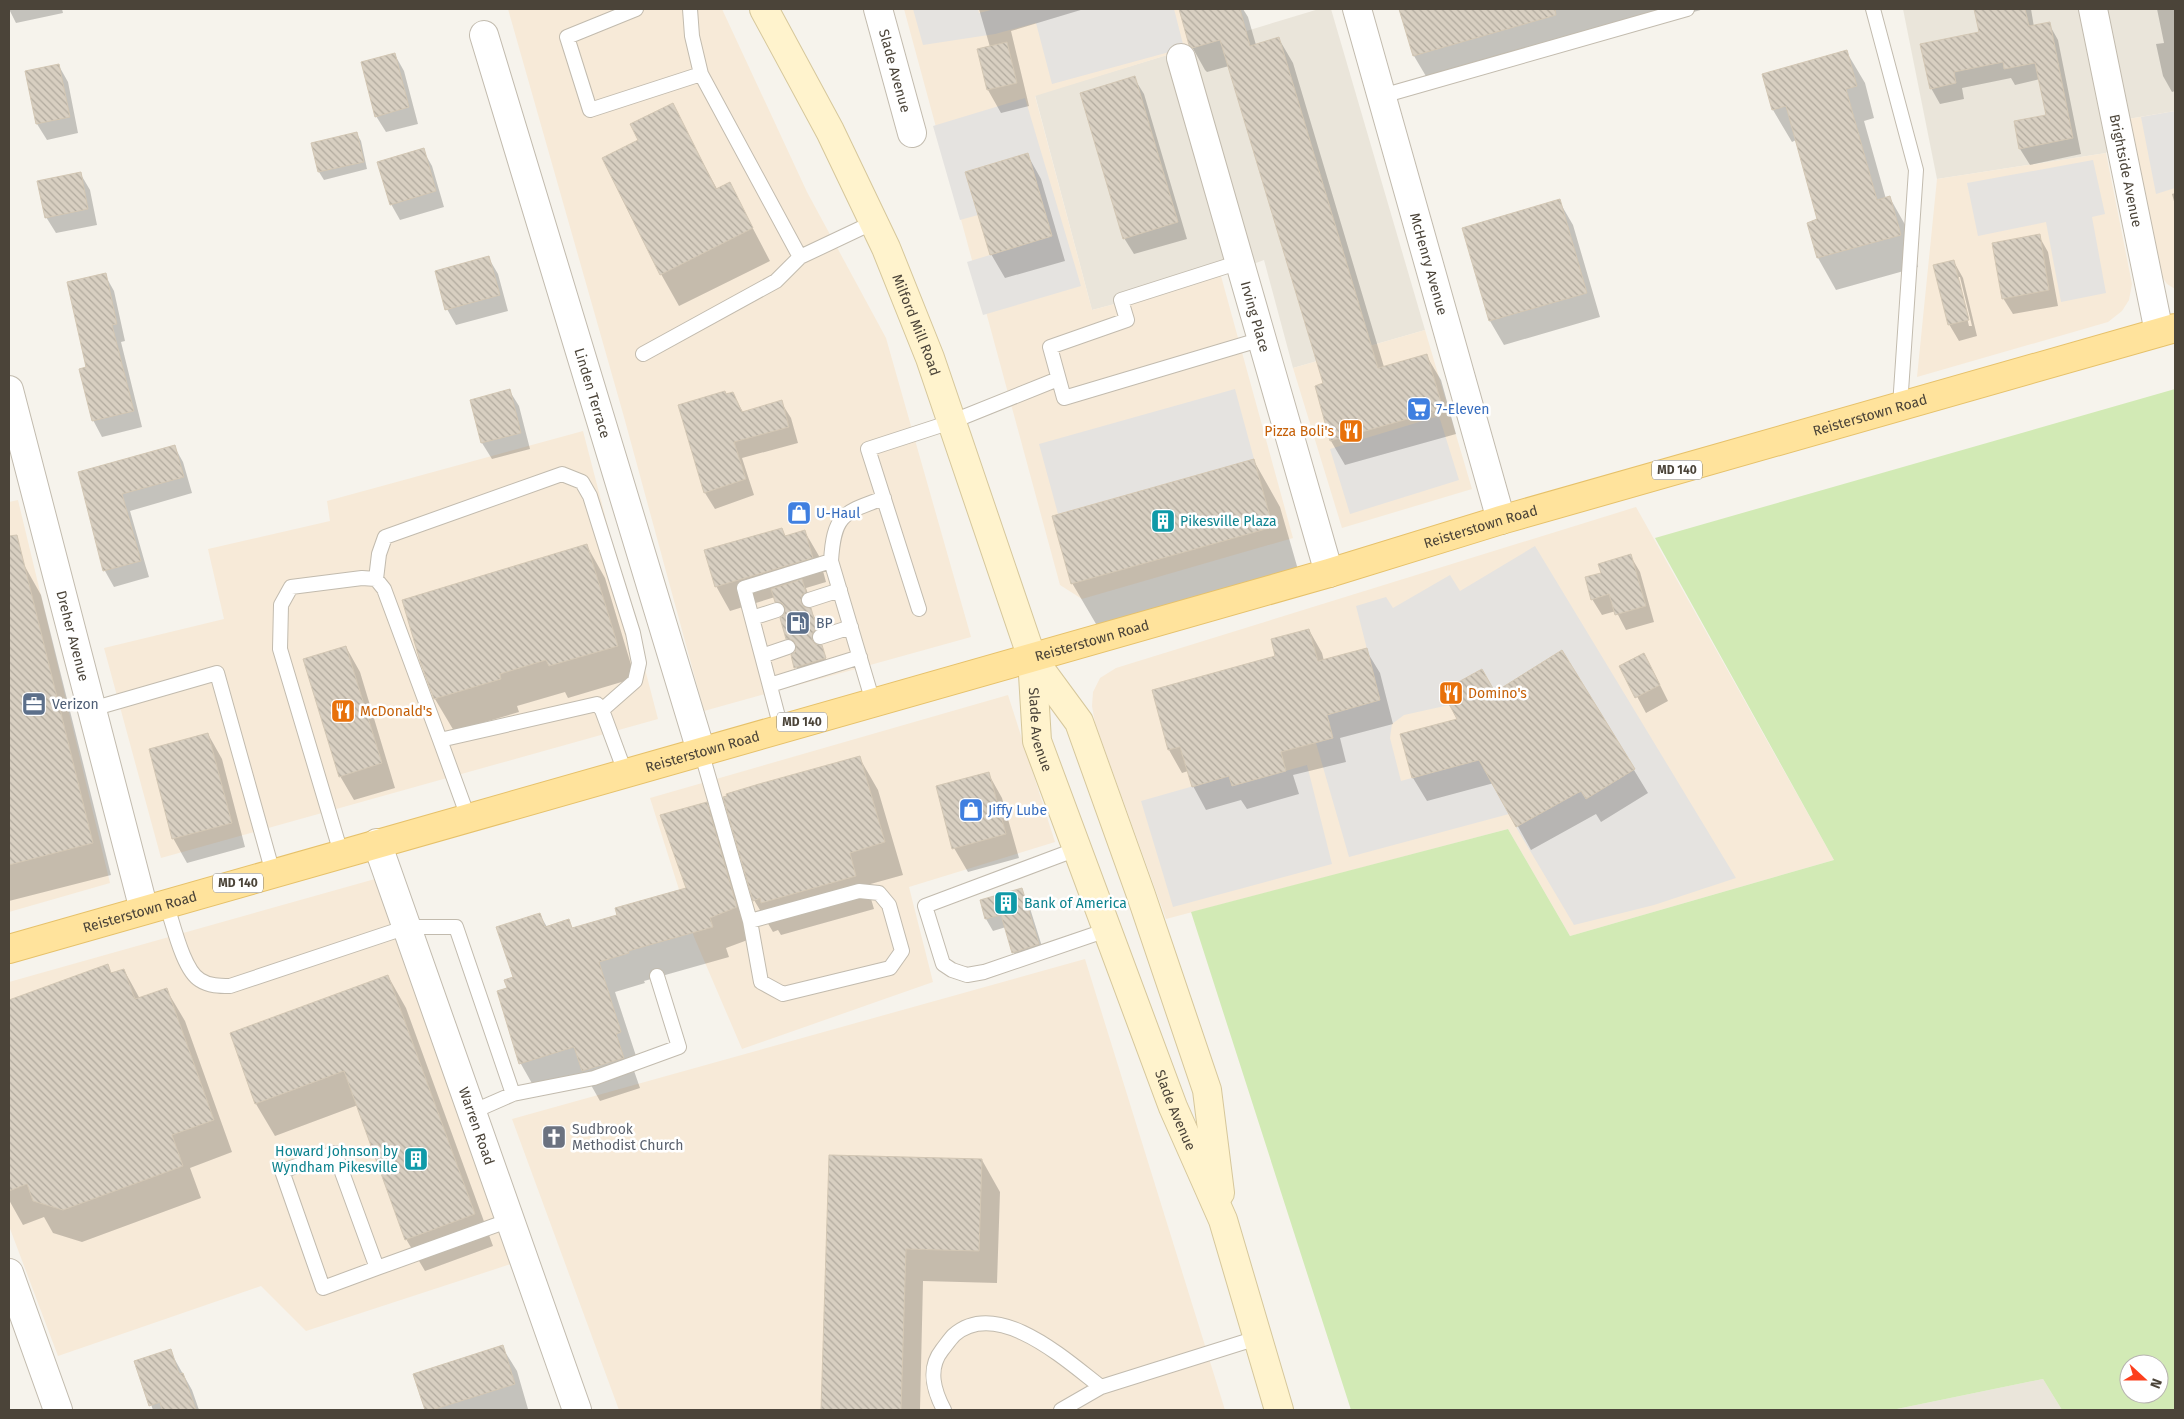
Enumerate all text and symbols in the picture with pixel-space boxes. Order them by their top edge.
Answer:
street label: Slade Avenue [875,27,914,114]
street label: Brightside Avenue [2106,113,2145,229]
street label: McHenry Avenue [1406,211,1451,317]
street label: Milford Mill Road [888,272,943,378]
street label: Irving Place [1237,279,1273,354]
street label: Linden Terrace [570,346,614,440]
street label: Reisterstown Road [1811,391,1929,440]
supermarket icon: 7-Eleven [1406,396,1432,422]
place label: 7-Eleven [1436,401,1490,418]
restaurant icon: Pizza Boli's [1338,418,1364,444]
place label: Pizza Boli's [1264,423,1334,440]
road number: MD 140 [1652,460,1702,480]
shop icon: U-Haul [786,500,812,526]
street label: Reisterstown Road [1422,502,1540,552]
place label: U-Haul [816,505,860,522]
building icon: Pikesville Plaza [1150,508,1176,534]
place label: Pikesville Plaza [1180,513,1277,530]
street label: Dreher Avenue [52,589,92,683]
fuel station icon: BP [785,610,811,636]
place label: BP [816,615,833,632]
street label: Reisterstown Road [1033,617,1151,665]
restaurant icon: Domino's [1438,680,1464,706]
place label: Domino's [1468,685,1527,702]
street label: Slade Avenue [1025,687,1056,774]
office icon: Verizon [21,691,47,717]
place label: Verizon [52,696,99,713]
restaurant icon: McDonald's [330,698,356,724]
place label: McDonald's [360,703,433,720]
road number: MD 140 [777,712,827,732]
street label: Reisterstown Road [643,728,762,776]
shop icon: Jiffy Lube [958,797,984,823]
place label: Jiffy Lube [988,802,1047,819]
road number: MD 140 [213,874,263,892]
street label: Reisterstown Road [81,888,199,937]
building icon: Bank of America [993,890,1019,916]
place label: Bank of America [1024,895,1127,912]
street label: Slade Avenue [1151,1068,1199,1153]
street label: Warren Road [455,1085,498,1167]
place label: Sudbrook Methodist Church [572,1121,684,1154]
church icon: Sudbrook Methodist Church [541,1124,567,1150]
place label: Howard Johnson by Wyndham Pikesville [272,1143,398,1176]
building icon: Howard Johnson by Wyndham Pikesville [403,1146,429,1172]
north arrow [2119,1354,2169,1404]
text: N [2146,1376,2165,1391]

